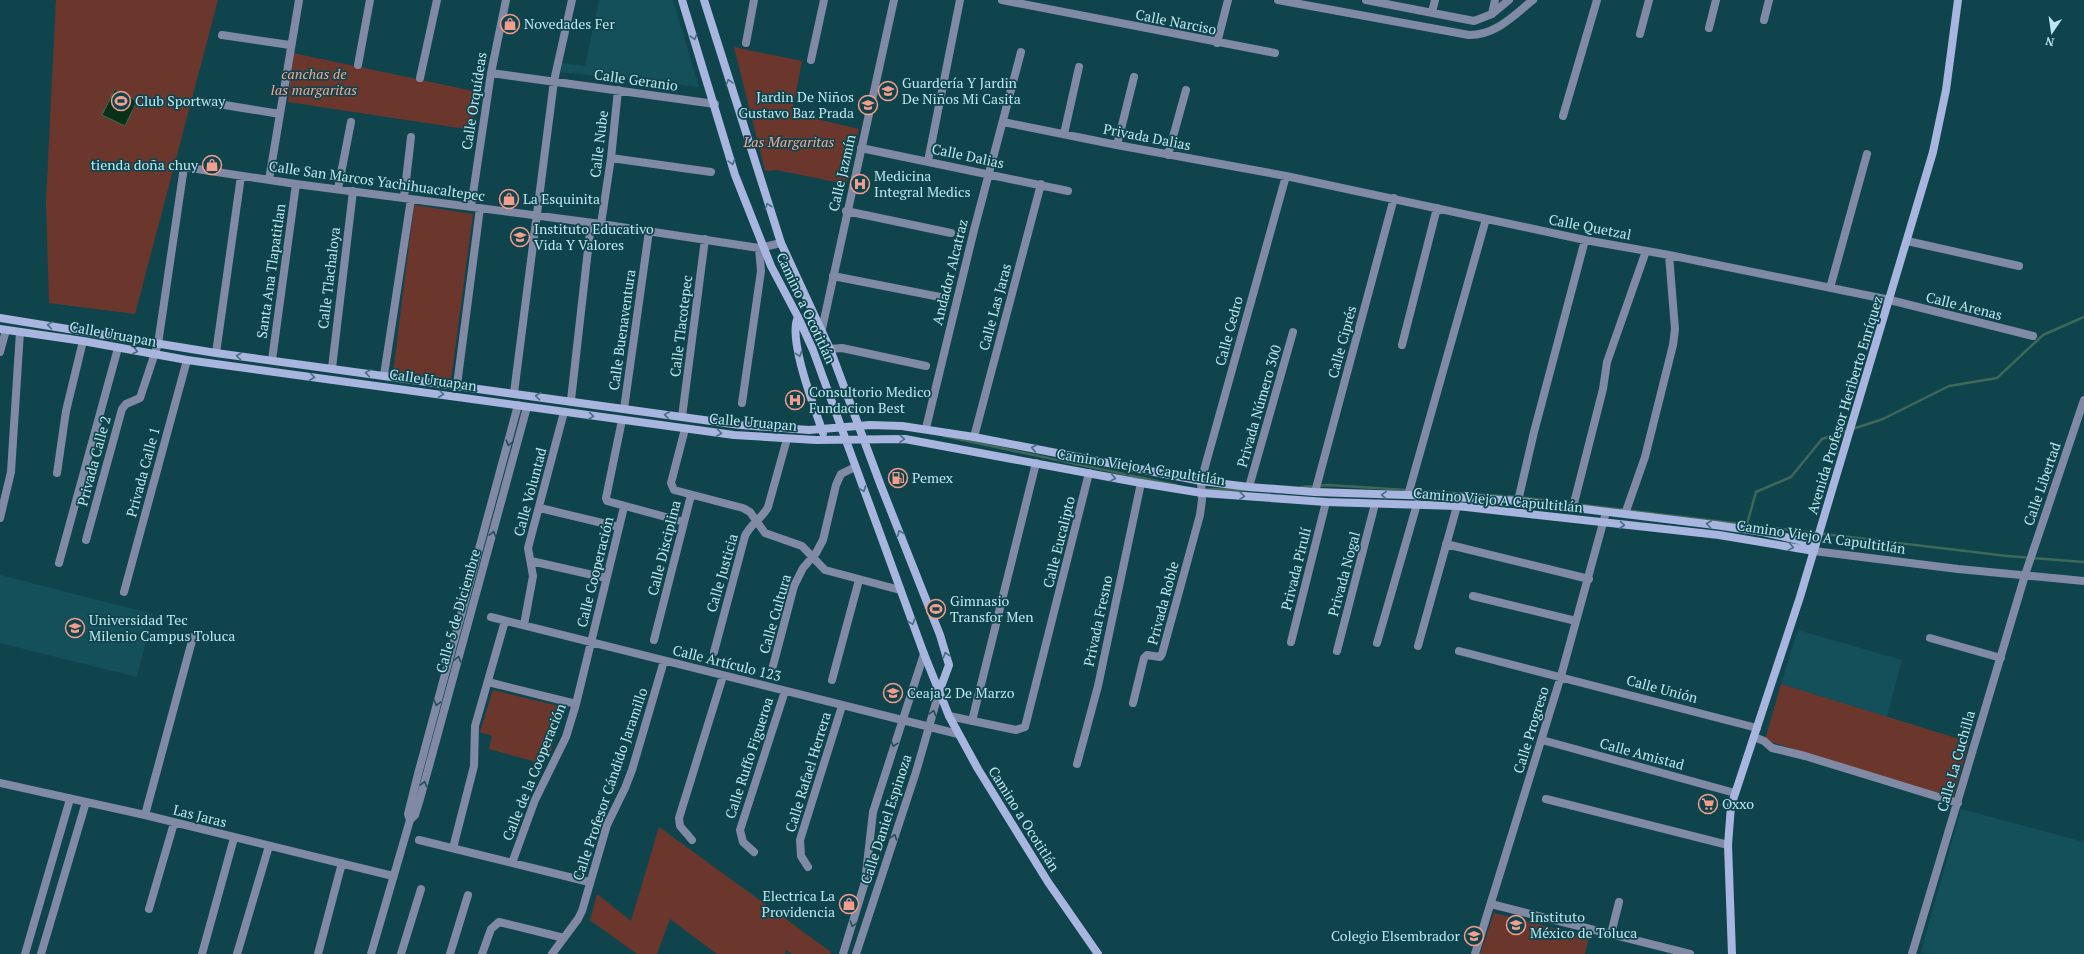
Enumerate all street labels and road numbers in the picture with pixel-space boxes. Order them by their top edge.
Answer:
street label: Calle Narciso [1134,4,1218,39]
street label: Calle Orquídeas [456,51,491,151]
street label: Calle Geranio [593,64,679,95]
street label: Calle Nube [585,109,612,179]
street label: Privada Dalias [1102,119,1193,154]
street label: Calle Jazmín [823,132,860,213]
street label: Calle Dalias [930,139,1006,172]
street label: Calle San Marcos Yachihuacaltepec [268,156,486,205]
street label: Santa Ana Tlapatitlan [252,202,289,339]
street label: Calle Quetzal [1547,209,1633,244]
street label: Andador Alcatraz [927,217,972,327]
street label: Calle Tlachaloya [313,226,344,330]
street label: Camino a Ocotitlán [772,249,841,367]
street label: Calle Las Jaras [974,261,1015,353]
street label: Calle Buenaventura [604,268,639,392]
street label: Calle Tlacotepec [665,274,696,378]
street label: Calle Arenas [1924,287,2004,324]
street label: Avenida Profesor Heriberto Enríquez [1802,293,1887,516]
street label: Calle Cedro [1210,294,1247,368]
street label: Calle Ciprés [1323,303,1360,380]
street label: Calle Uruapan [68,316,159,351]
street label: Privada Número 300 [1232,342,1285,469]
street label: Calle Uruapan [388,364,479,395]
street label: Calle Uruapan [708,408,798,435]
street label: Privada Calle 2 [72,414,115,508]
street label: Privada Calle 1 [121,425,164,519]
street label: Calle Libertad [2018,439,2065,528]
street label: Camino Viejo A Capultitlán [1055,444,1227,489]
street label: Calle Voluntad [509,445,551,538]
street label: Camino Viejo A Capultitlán [1412,483,1584,516]
street label: Calle Eucalipto [1038,494,1079,590]
street label: Calle Disciplina [642,498,685,598]
street label: Calle Cooperación [572,514,618,629]
street label: Camino Viejo A Capultitlán [1735,515,1907,558]
street label: Privada Pirulí [1276,525,1315,612]
street label: Privada Nogal [1323,529,1364,618]
street label: Calle Justicia [701,531,742,614]
street label: Calle 5 de Diciembre [431,547,484,675]
street label: Privada Roble [1142,559,1183,647]
street label: Calle Cultura [754,572,795,656]
street label: Privada Fresno [1079,573,1116,668]
street label: Calle Artículo 123 [671,640,783,685]
street label: Calle Unión [1624,670,1700,707]
street label: Calle Progreso [1508,684,1553,776]
street label: Calle Profesor Cándido Jaramillo [568,685,652,883]
street label: Calle Ruffo Figueroa [720,695,777,821]
street label: Calle de la Cooperación [497,700,570,843]
street label: Calle La Cuchilla [1932,708,1979,814]
street label: Calle Rafael Herrera [780,709,835,834]
street label: Calle Amistad [1598,733,1687,774]
street label: Calle Daniel Espinoza [856,752,915,886]
street label: Camino a Ocotitlán [984,762,1065,876]
street label: Las Jaras [171,800,229,831]

